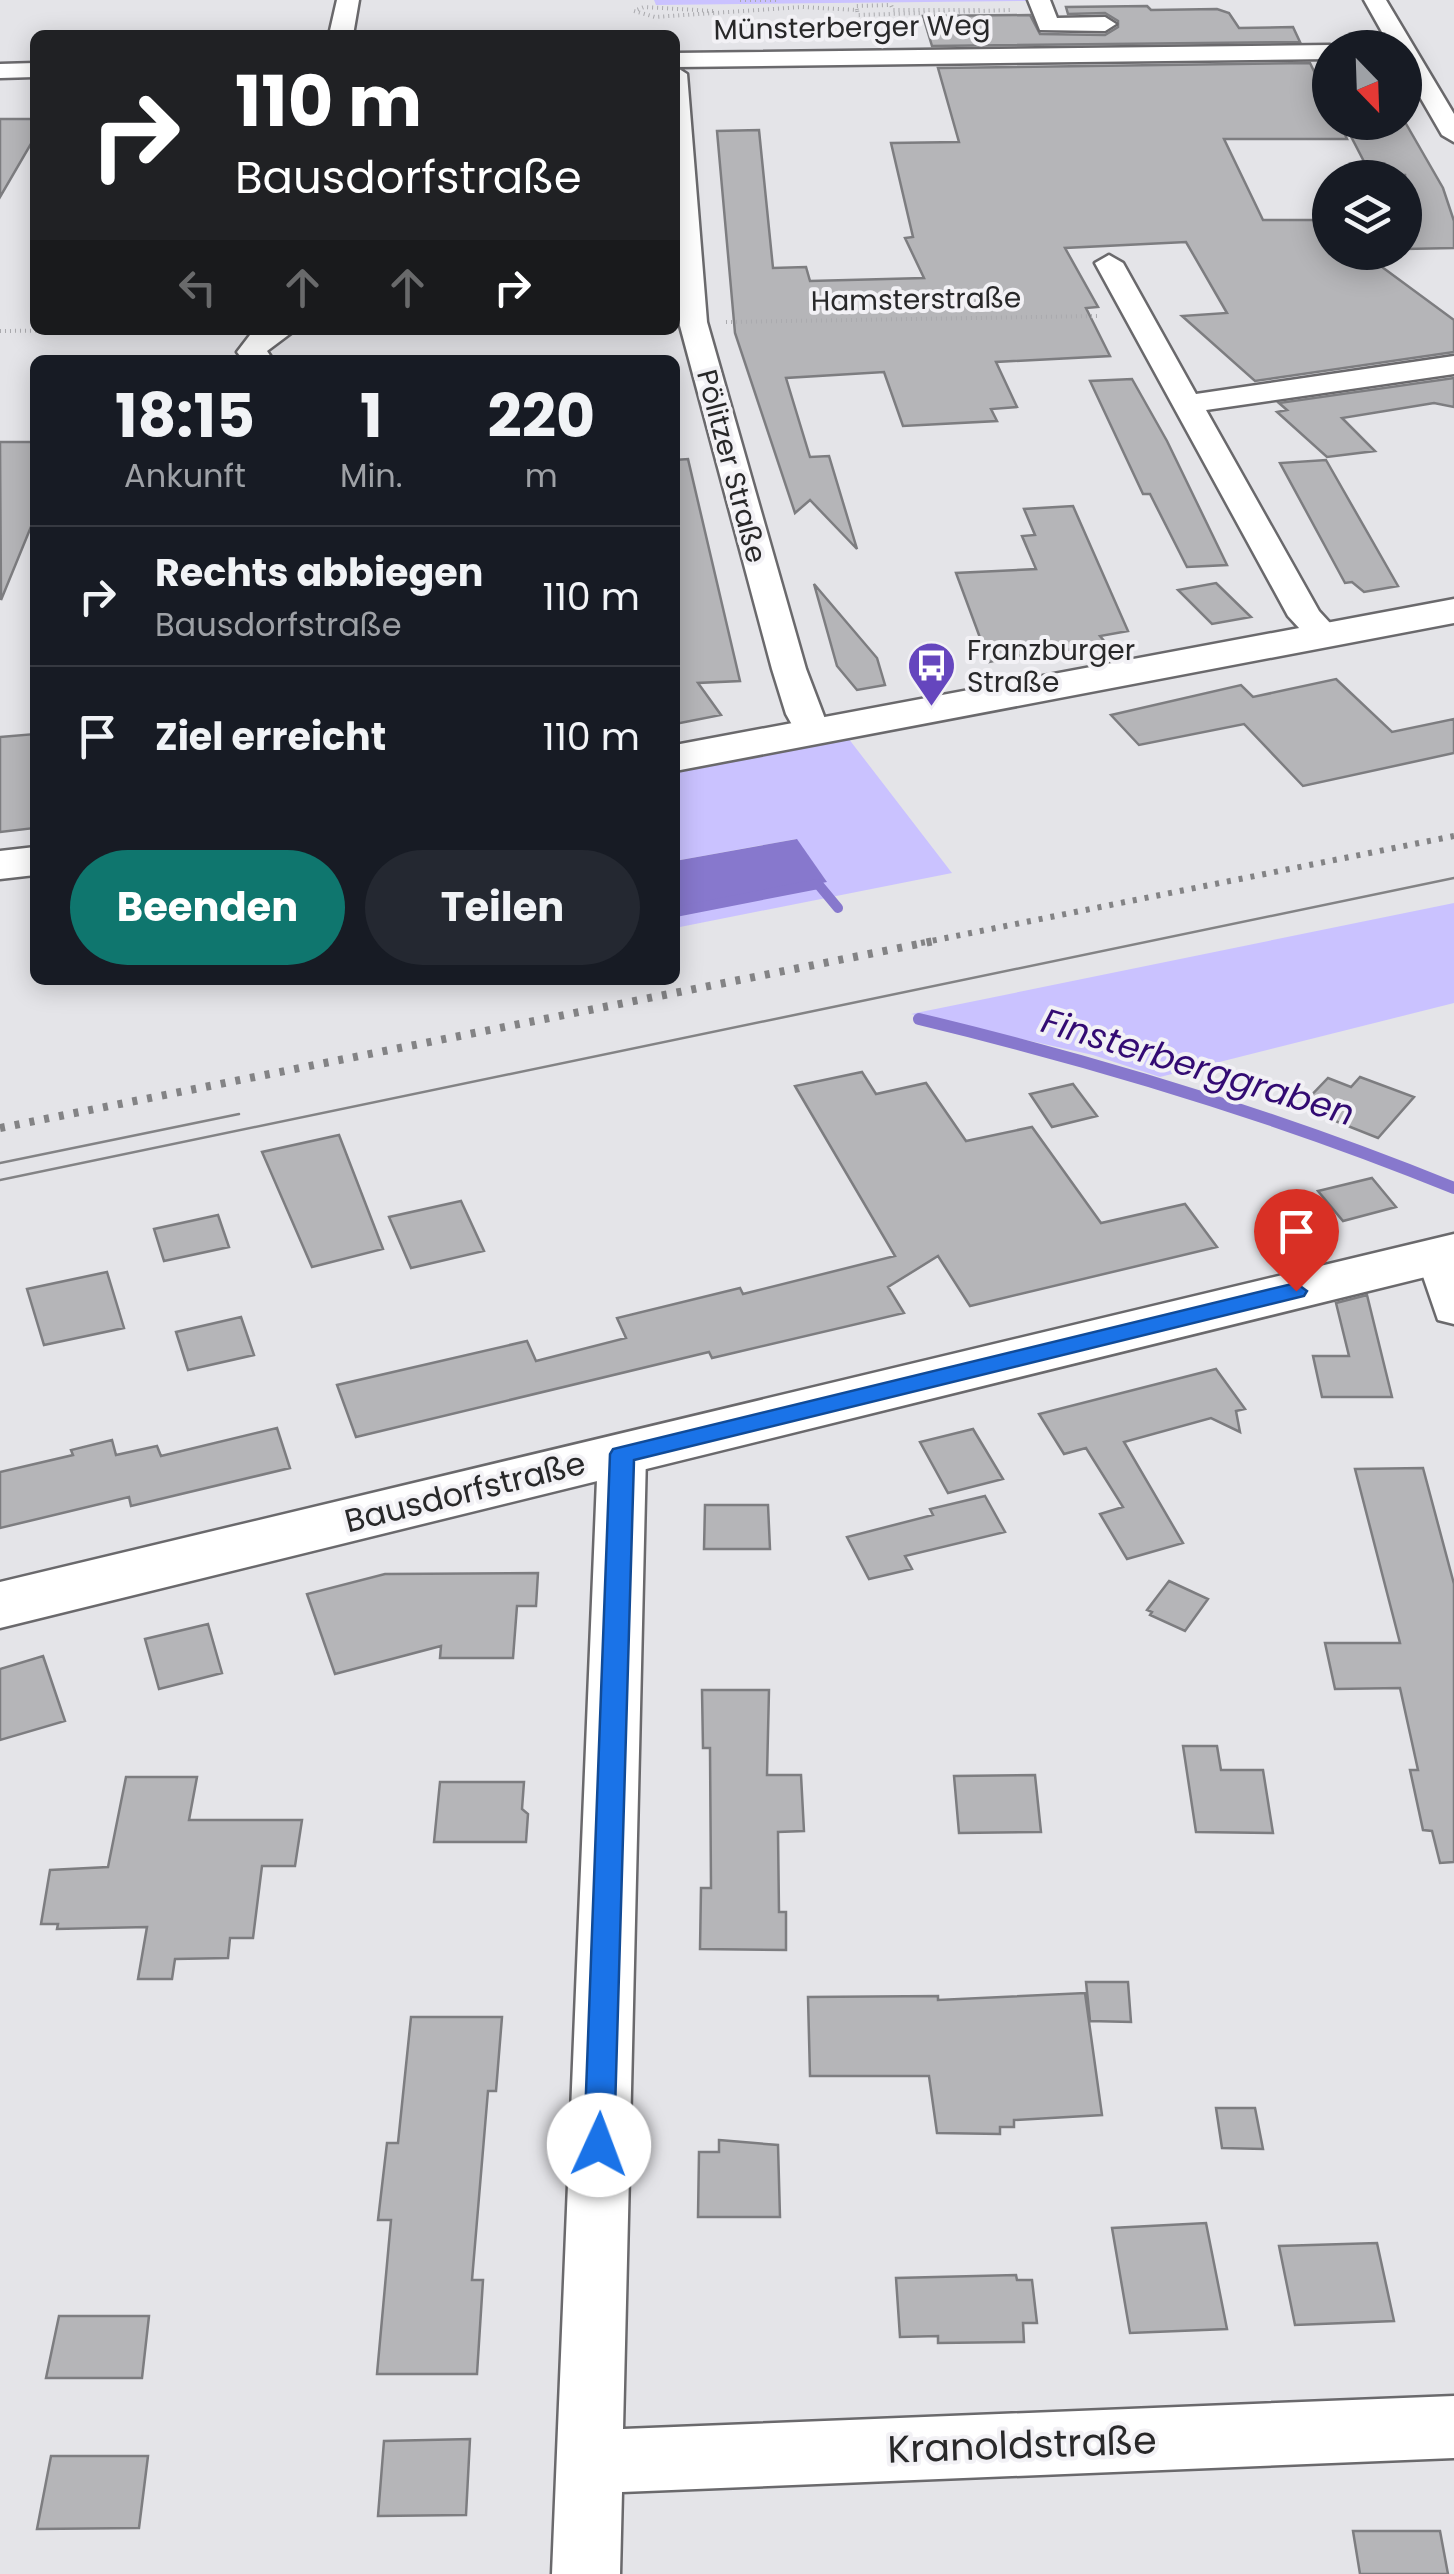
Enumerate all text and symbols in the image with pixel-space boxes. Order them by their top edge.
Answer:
street label: Münsterberger Weg [713,6,991,49]
north arrow [1312,30,1422,140]
map controls [1312,30,1422,270]
text: 110 m [235,52,422,151]
icon: right [70,70,200,200]
text: Bausdorfstraße [235,146,582,209]
button: layers [1312,160,1422,270]
icon: left [170,260,225,315]
icon: ahead [275,260,330,315]
icon: ahead [380,260,435,315]
icon: right [485,260,540,315]
street label: Hamsterstraße [810,278,1022,321]
street label: Pölitzer Straße [687,365,776,567]
text: 18:15 [115,374,255,458]
text: 1 [360,374,382,458]
text: 220 [487,374,595,458]
text: Ankunft [124,453,246,498]
text: Min. [340,453,403,498]
text: m [525,453,558,498]
text: Rechts abbiegen [155,546,483,599]
icon: right [70,569,125,624]
text: 110 m [543,570,640,623]
text: Bausdorfstraße [155,602,402,647]
place label: Franzburger Straße [967,631,1135,702]
bus stop icon: Franzburger Straße [906,640,958,708]
icon: arrive [70,709,125,764]
text: Ziel erreicht [155,710,386,763]
text: 110 m [543,710,640,763]
button: Beenden [70,850,345,965]
button: Teilen [365,850,640,965]
water label: Finsterberggraben [1036,996,1361,1137]
pin [1254,1189,1339,1292]
icon: arrive [1269,1204,1324,1259]
street label: Bausdorfstraße [340,1440,590,1543]
position arrow [547,2093,651,2197]
street label: Kranoldstraße [886,2413,1157,2476]

